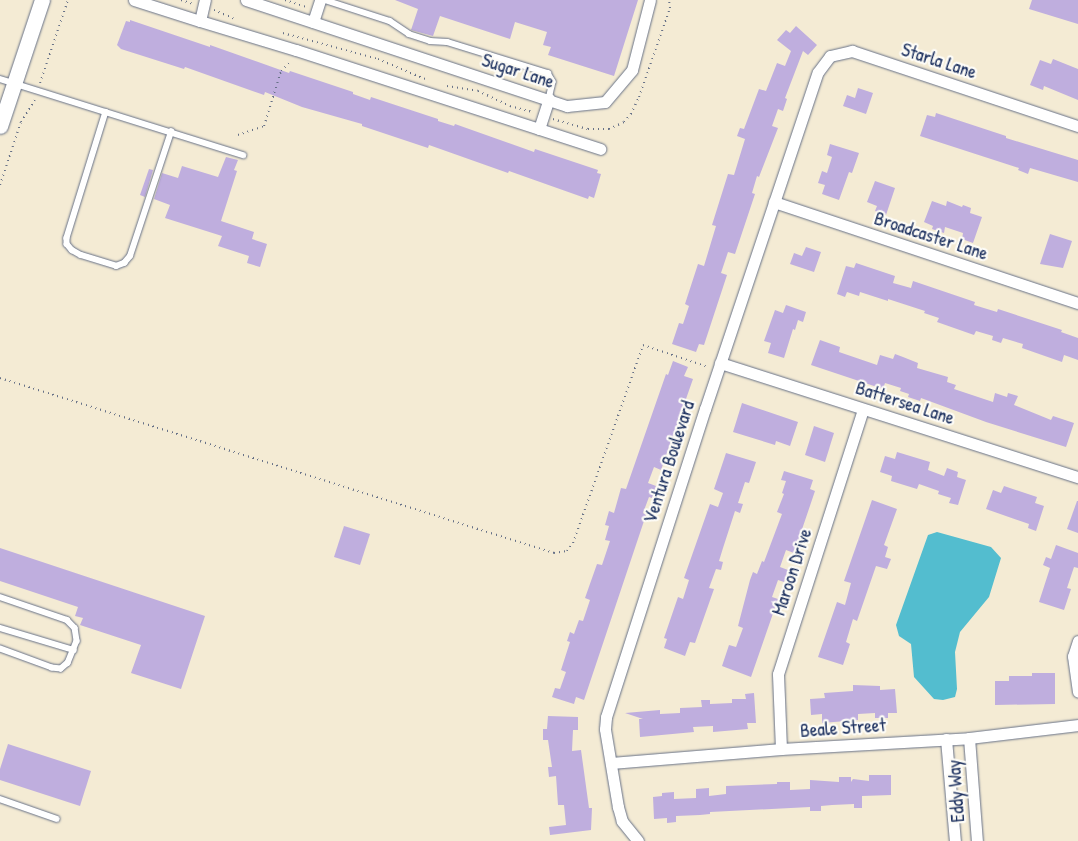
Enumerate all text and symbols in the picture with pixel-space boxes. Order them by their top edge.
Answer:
street label: Starla Lane [899,38,979,84]
street label: Sugar Lane [479,49,557,93]
street label: Broadcaster Lane [871,207,991,265]
street label: Battersea Lane [853,376,957,430]
street label: Ventura Boulevard [638,398,700,526]
street label: Maroon Drive [767,526,817,618]
street label: Beale Street [799,714,887,742]
street label: Eddy Way [942,759,970,823]

